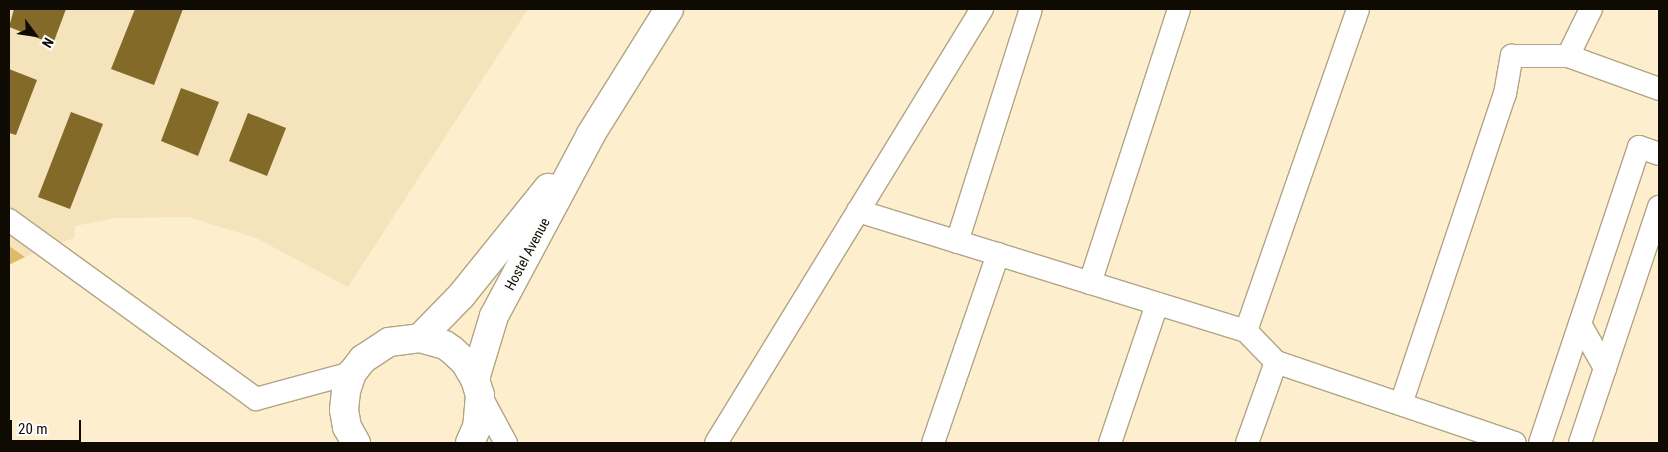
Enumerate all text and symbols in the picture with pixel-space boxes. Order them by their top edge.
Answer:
north arrow [10,10,60,60]
text: N [39,35,57,51]
street label: Hostel Avenue [501,215,553,293]
scale bar [12,410,84,442]
text: 20 m [18,420,48,438]

